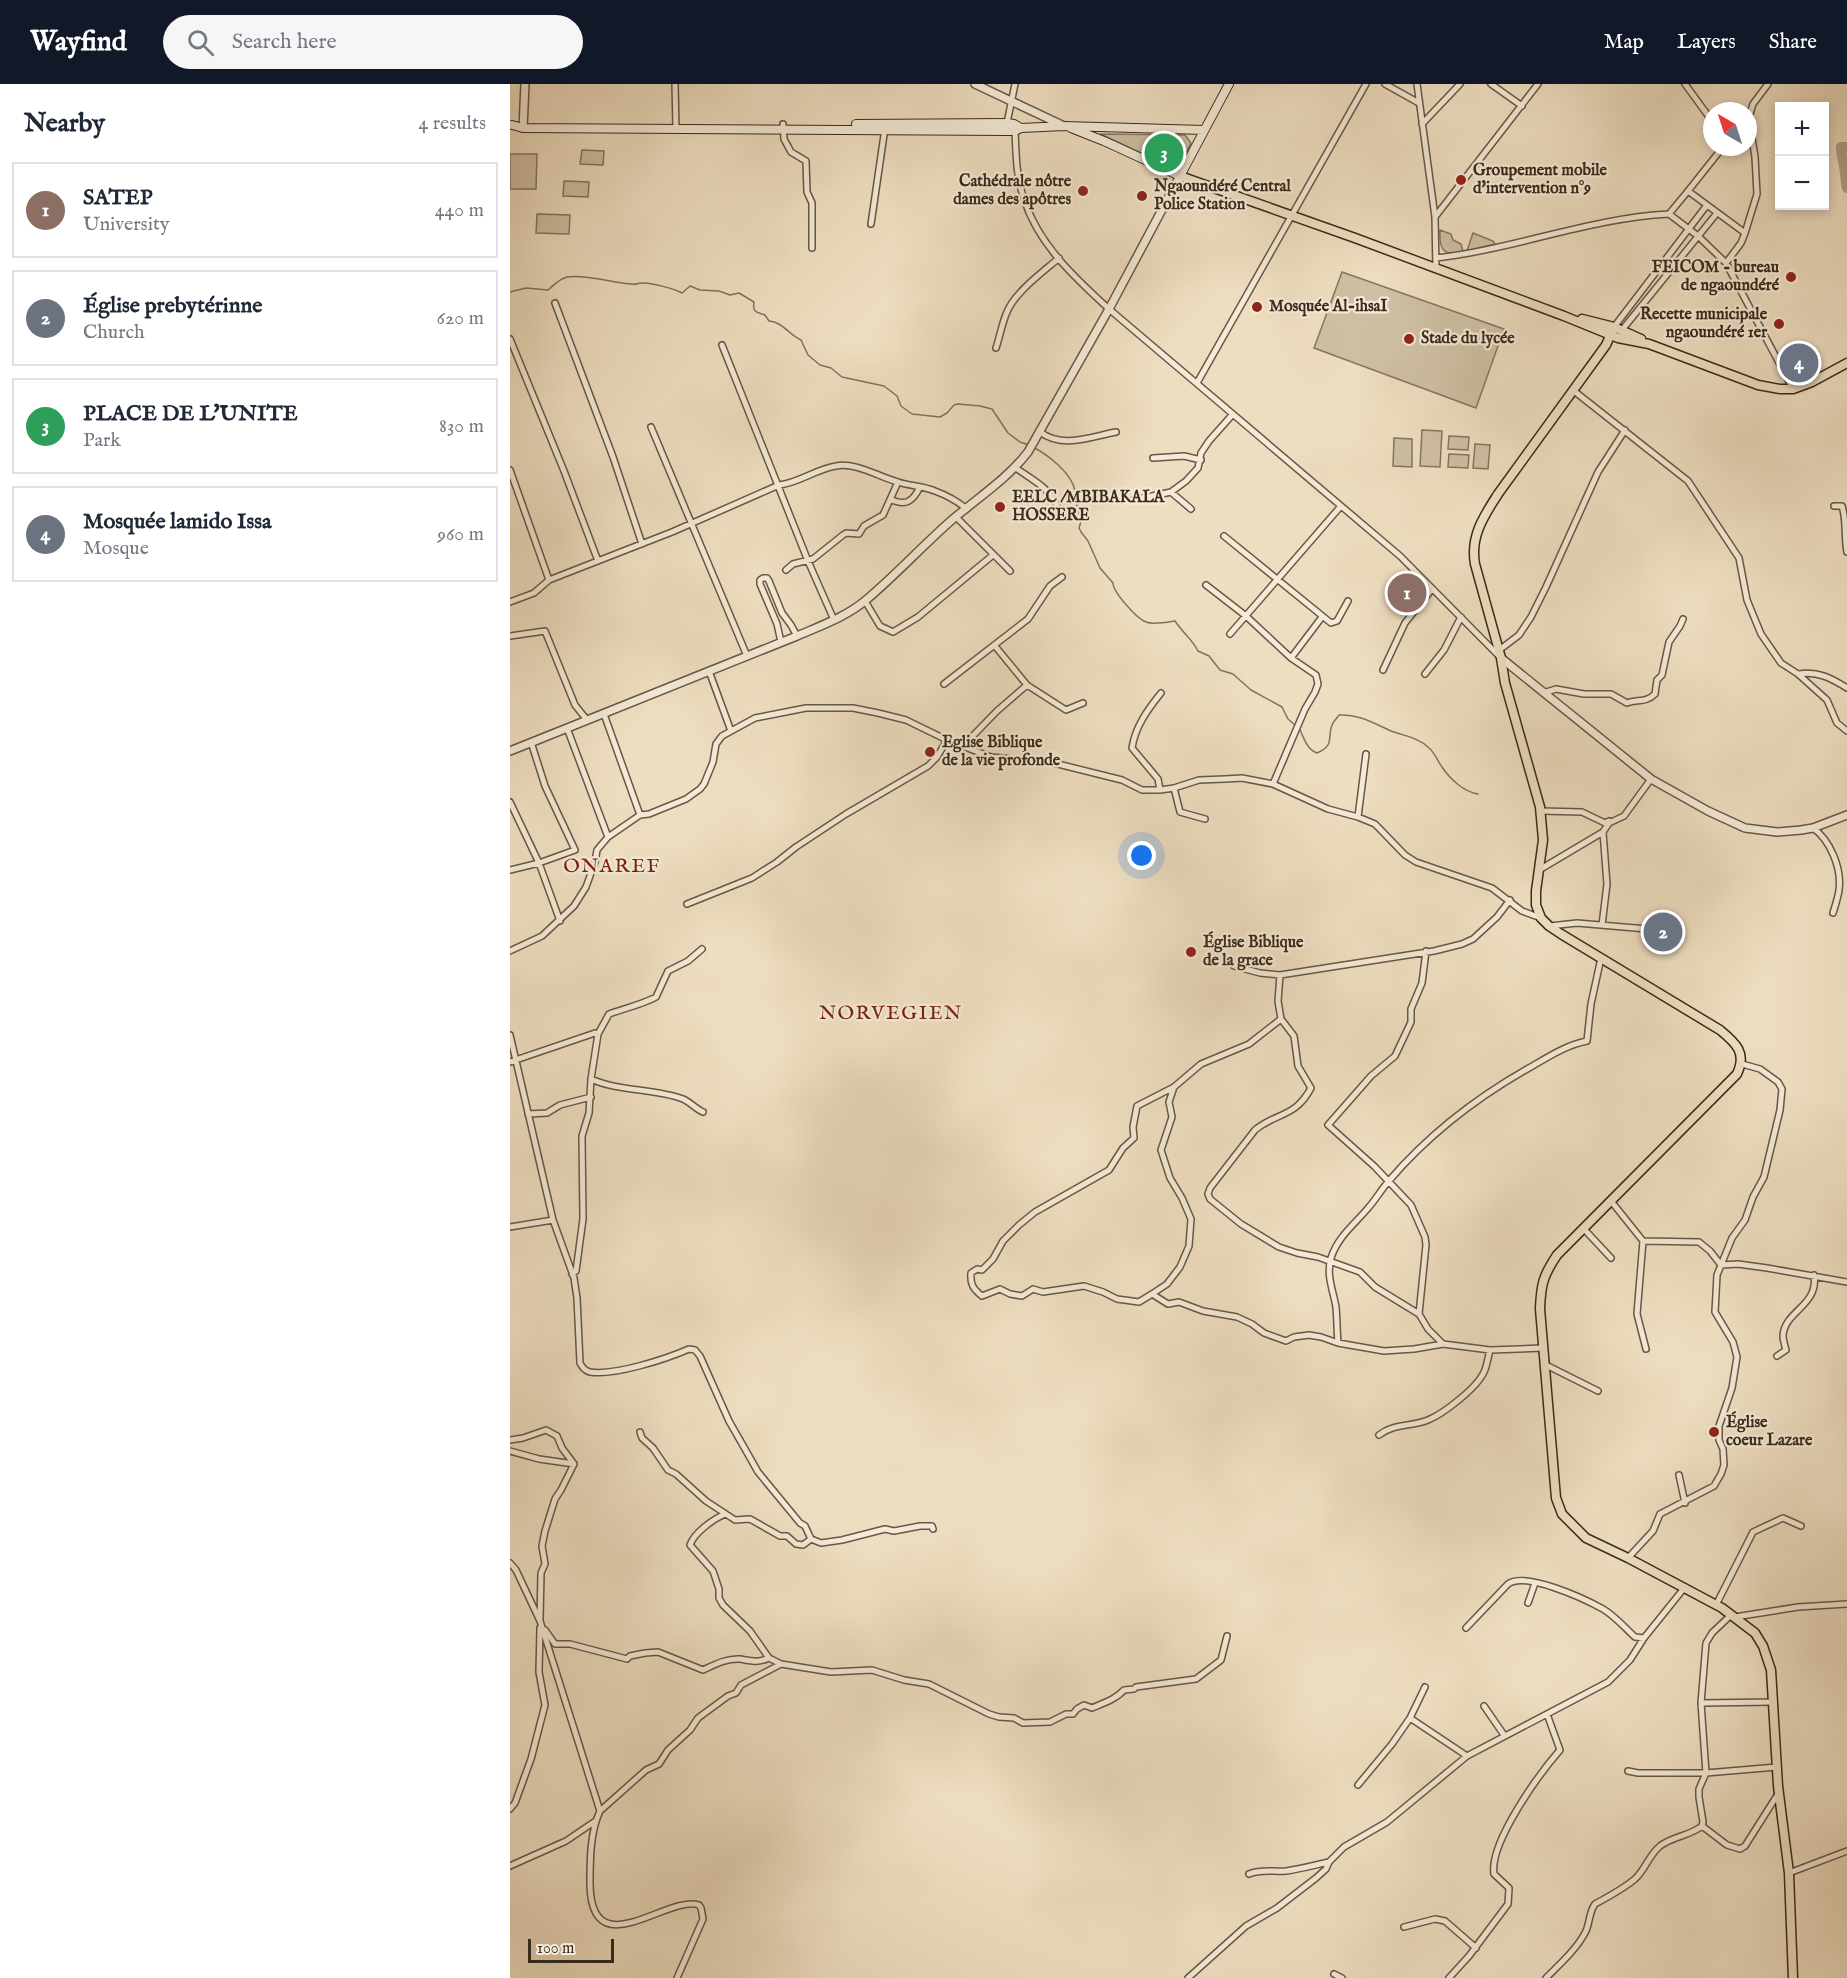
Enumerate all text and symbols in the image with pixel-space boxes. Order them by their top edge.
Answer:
search box [163,15,583,69]
text: Wayfind [30,25,127,60]
icon: search [184,26,217,59]
text: Search here [232,28,337,56]
text: Map [1604,29,1644,56]
text: Layers [1677,29,1736,56]
text: Share [1769,29,1817,56]
north arrow [1703,102,1757,156]
map controls [1775,102,1829,210]
button: + [1775,102,1829,156]
text: Nearby [24,107,105,140]
text: 4 results [419,111,486,136]
pin: 3 [1144,130,1184,176]
button: − [1775,156,1829,210]
place label: Groupement mobile d'intervention n°9 [1473,161,1608,199]
place label: Cathédrale nôtre dames des apôtres [953,172,1072,210]
marker: Groupement mobile d'intervention n°9 [1454,173,1468,187]
place label: Ngaoundéré Central Police Station [1153,177,1292,215]
text: SATEP [83,184,153,212]
marker: Cathédrale nôtre dames des apôtres [1076,184,1090,198]
marker: Ngaoundéré Central Police Station [1135,189,1149,203]
text: 1 [42,198,49,223]
text: 440 m [435,198,484,223]
text: University [83,212,170,237]
place label: FEICOM - bureau de ngaoundéré [1652,258,1780,296]
marker: FEICOM - bureau de ngaoundéré [1784,270,1798,284]
text: Église prebytérinne [83,292,262,320]
place label: Mosquée Al-ihsaI [1269,297,1387,317]
marker: Mosquée Al-ihsaI [1250,300,1264,314]
place label: Recette municipale ngaoundéré 1er [1640,305,1768,343]
text: 2 [41,306,50,331]
text: 620 m [437,306,484,331]
marker: Recette municipale ngaoundéré 1er [1772,317,1786,331]
text: Church [83,320,145,345]
place label: Stade du lycée [1421,329,1515,349]
marker: Stade du lycée [1402,332,1416,346]
pin: 4 [1780,340,1818,386]
text: PLACE DE L'UNITE [83,400,298,428]
text: 3 [42,414,49,439]
text: 830 m [439,414,484,439]
text: Park [83,428,121,453]
place label: EELC /MBIBAKALA HOSSERE [1012,488,1166,526]
marker: EELC /MBIBAKALA HOSSERE [993,500,1007,514]
text: Mosquée lamido Issa [83,508,271,536]
text: 4 [41,522,50,547]
text: 960 m [437,522,484,547]
text: Mosque [83,536,149,561]
pin: 1 [1388,570,1426,616]
place label: Eglise Biblique de la vie profonde [942,733,1061,771]
marker: Eglise Biblique de la vie profonde [923,745,937,759]
your location [1127,841,1156,870]
district label: ONAREF [563,854,661,879]
pin: 2 [1644,910,1682,954]
place label: Église Biblique de la grace [1203,931,1304,971]
marker: Église Biblique de la grace [1184,945,1198,959]
district label: NORVEGIEN [819,1001,963,1026]
place label: Église coeur Lazare [1726,1411,1813,1451]
marker: Église coeur Lazare [1707,1425,1721,1439]
scale bar [528,1936,614,1964]
text: 100 m [537,1939,574,1959]

